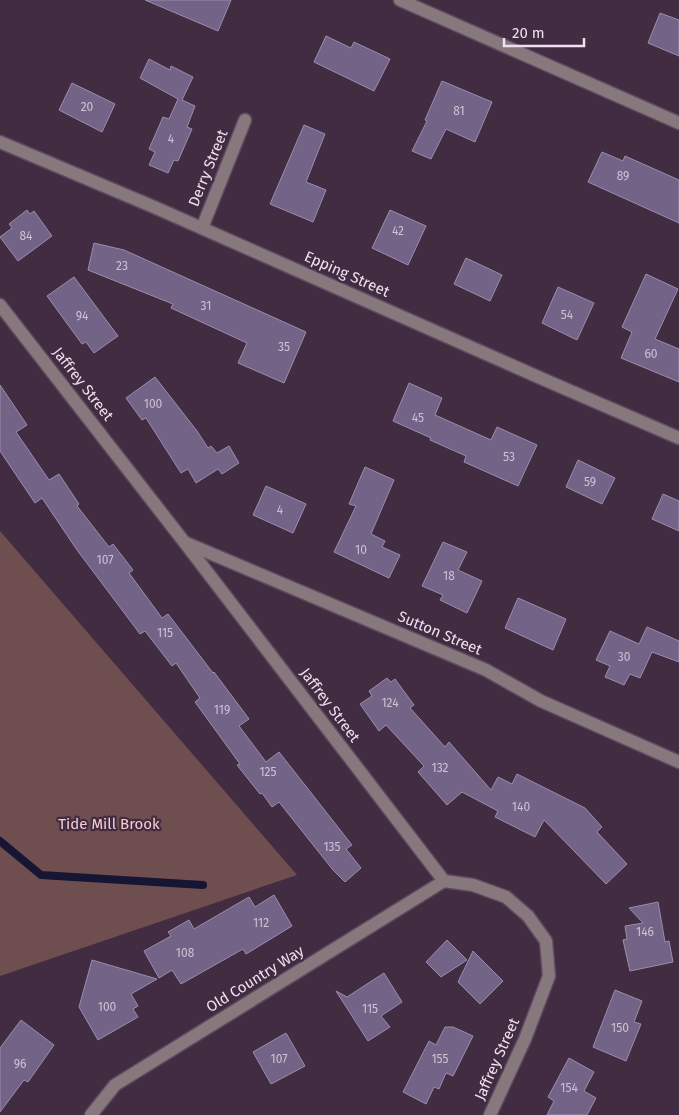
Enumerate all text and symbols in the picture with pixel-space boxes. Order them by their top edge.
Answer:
scale bar [504,15,584,47]
text: 20 m [512,24,545,42]
house number: 20 [81,100,94,114]
house number: 81 [453,104,465,118]
street label: Derry Street [184,126,232,209]
house number: 4 [168,132,175,146]
house number: 89 [617,169,629,183]
house number: 42 [392,224,404,238]
house number: 84 [20,229,33,243]
street label: Epping Street [302,247,393,301]
house number: 23 [116,259,128,273]
house number: 31 [201,299,211,313]
house number: 54 [561,308,574,322]
house number: 94 [76,309,89,323]
house number: 35 [278,340,290,354]
street label: Jaffrey Street [49,344,118,425]
house number: 60 [644,347,658,361]
house number: 100 [144,397,163,411]
house number: 45 [412,411,424,425]
house number: 53 [503,450,515,464]
house number: 59 [584,475,596,489]
house number: 4 [277,503,284,517]
house number: 10 [355,543,367,557]
house number: 107 [97,553,113,567]
house number: 18 [443,569,455,583]
street label: Sutton Street [395,607,485,659]
house number: 115 [157,626,173,640]
house number: 30 [618,650,631,664]
street label: Jaffrey Street [296,664,364,746]
house number: 124 [381,696,399,710]
house number: 119 [214,703,230,717]
house number: 132 [431,761,449,775]
house number: 125 [259,765,277,779]
house number: 140 [512,800,530,814]
park label: Tide Mill Brook [58,815,160,833]
house number: 135 [323,840,341,854]
house number: 112 [253,916,269,930]
house number: 146 [636,925,654,939]
street label: Old Country Way [203,941,308,1016]
house number: 108 [176,946,195,960]
house number: 100 [98,1000,117,1014]
house number: 115 [362,1002,378,1016]
street label: Jaffrey Street [471,1014,523,1103]
house number: 150 [611,1021,629,1035]
house number: 107 [271,1052,287,1066]
house number: 155 [431,1052,449,1066]
house number: 96 [14,1057,26,1071]
house number: 154 [560,1081,578,1095]

